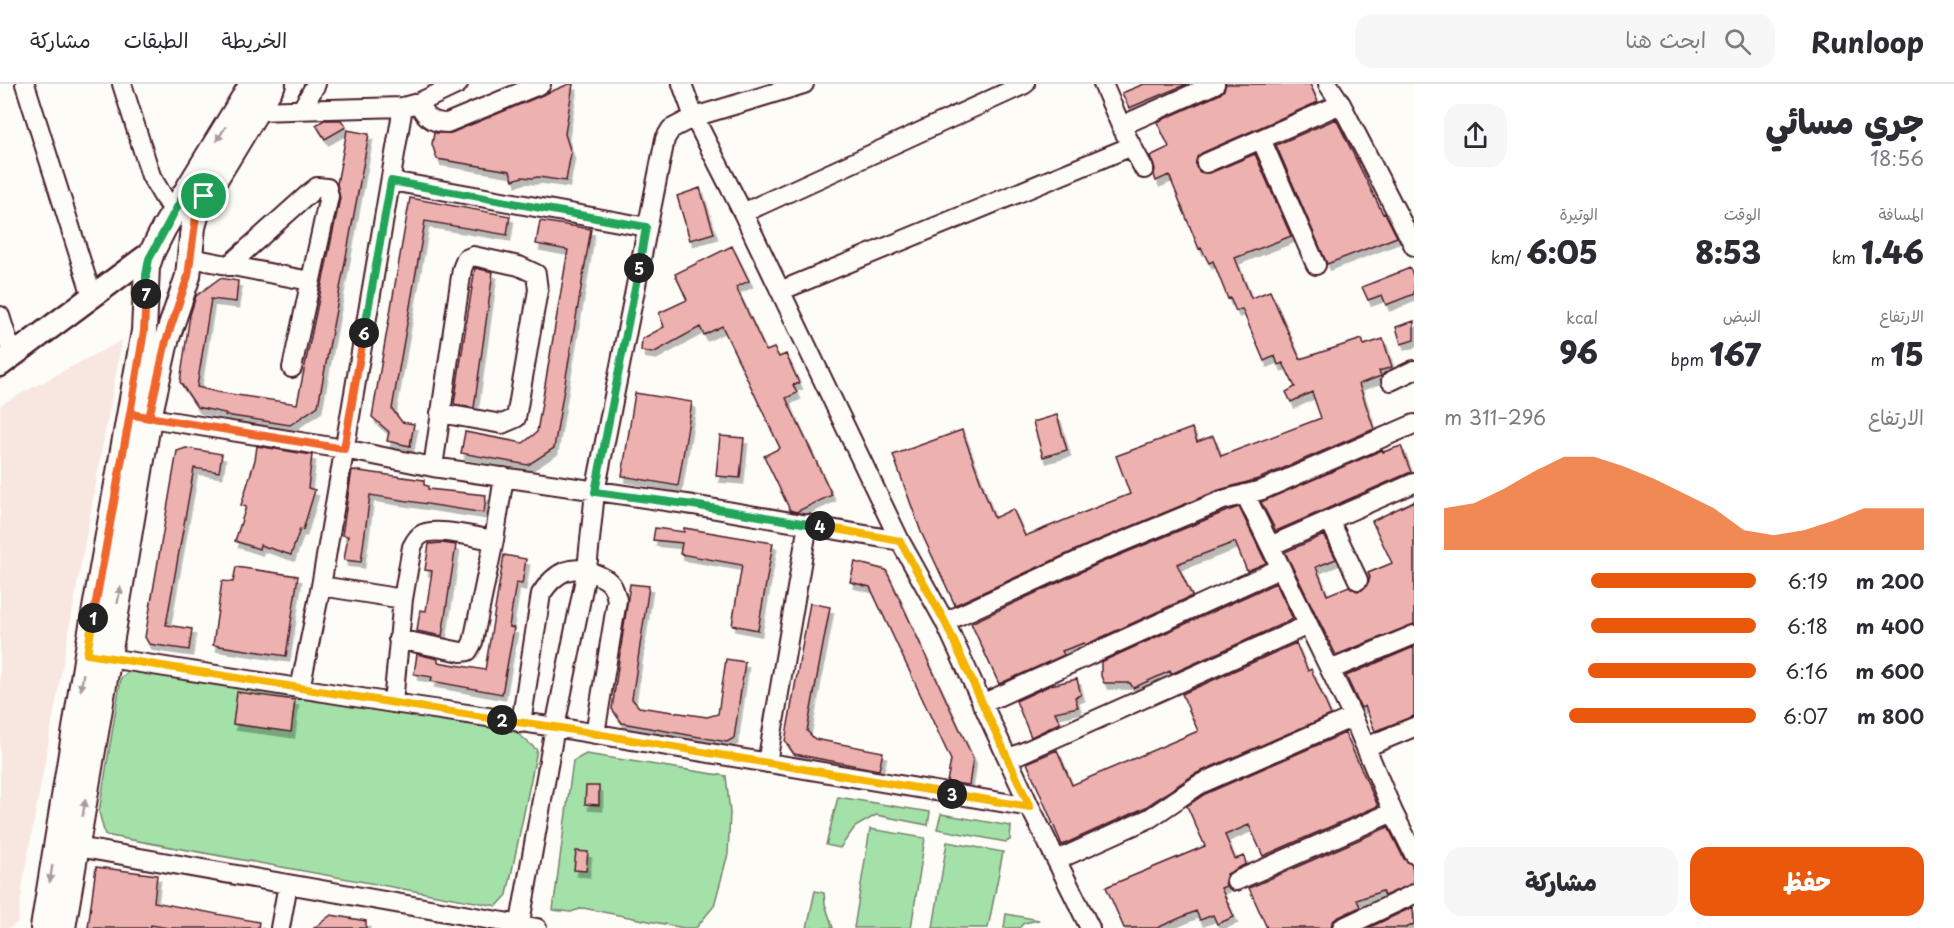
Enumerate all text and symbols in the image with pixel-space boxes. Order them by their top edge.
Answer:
search box [1355,14,1775,68]
text: Runloop [1811,20,1924,63]
text: ابحث هنا [1625,22,1706,55]
text: مشاركة [30,23,91,55]
text: الطبقات [124,23,189,55]
text: الخريطة [222,23,287,55]
icon: search [1721,25,1754,58]
text: جري مسائي [1765,95,1924,145]
button: share [1444,104,1507,167]
one-way arrow [215,126,226,142]
text: 18:56 [1870,143,1924,173]
pin [178,170,229,221]
icon: arrive [187,179,220,212]
text: الوتيرة [1559,201,1598,225]
text: الوقت [1724,201,1761,225]
text: المسافة [1878,201,1924,225]
text: 6:05 [1527,229,1598,274]
text: 8:53 [1695,229,1761,274]
text: 1.46 [1861,229,1924,274]
text: /km [1491,245,1527,269]
text: km [1832,245,1861,269]
pin: 5 [624,253,654,283]
text: 5 [634,256,644,280]
pin: 7 [131,279,161,309]
text: 7 [141,282,151,306]
text: النبض [1723,303,1761,327]
text: الارتفاع [1879,303,1924,327]
text: kcal [1566,305,1598,329]
pin: 6 [349,318,379,348]
text: 6 [358,321,370,345]
text: 96 [1559,329,1598,374]
text: 167 [1709,331,1761,376]
text: 15 [1890,331,1924,376]
text: bpm [1671,347,1709,371]
text: m [1871,347,1890,371]
text: 296–311 m [1444,402,1546,432]
text: الارتفاع [1868,402,1924,432]
pin: 4 [805,511,835,541]
text: 4 [815,514,825,538]
text: 6:19 [1788,566,1828,596]
text: 200 m [1856,566,1924,596]
one-way arrow [115,585,124,604]
pin: 1 [78,603,108,633]
text: 1 [89,606,97,630]
text: 6:18 [1787,611,1828,641]
text: 400 m [1856,611,1924,641]
text: 6:16 [1785,656,1828,686]
text: 600 m [1855,656,1924,686]
one-way arrow [78,672,87,691]
text: 6:07 [1783,701,1828,731]
text: 800 m [1857,701,1924,731]
pin: 2 [487,705,517,735]
text: 2 [496,708,508,732]
pin: 3 [937,779,967,809]
text: 3 [947,782,957,806]
one-way arrow [79,799,88,818]
button: مشاركة [1444,847,1678,916]
button: حفظ [1690,847,1924,916]
one-way arrow [46,865,55,884]

